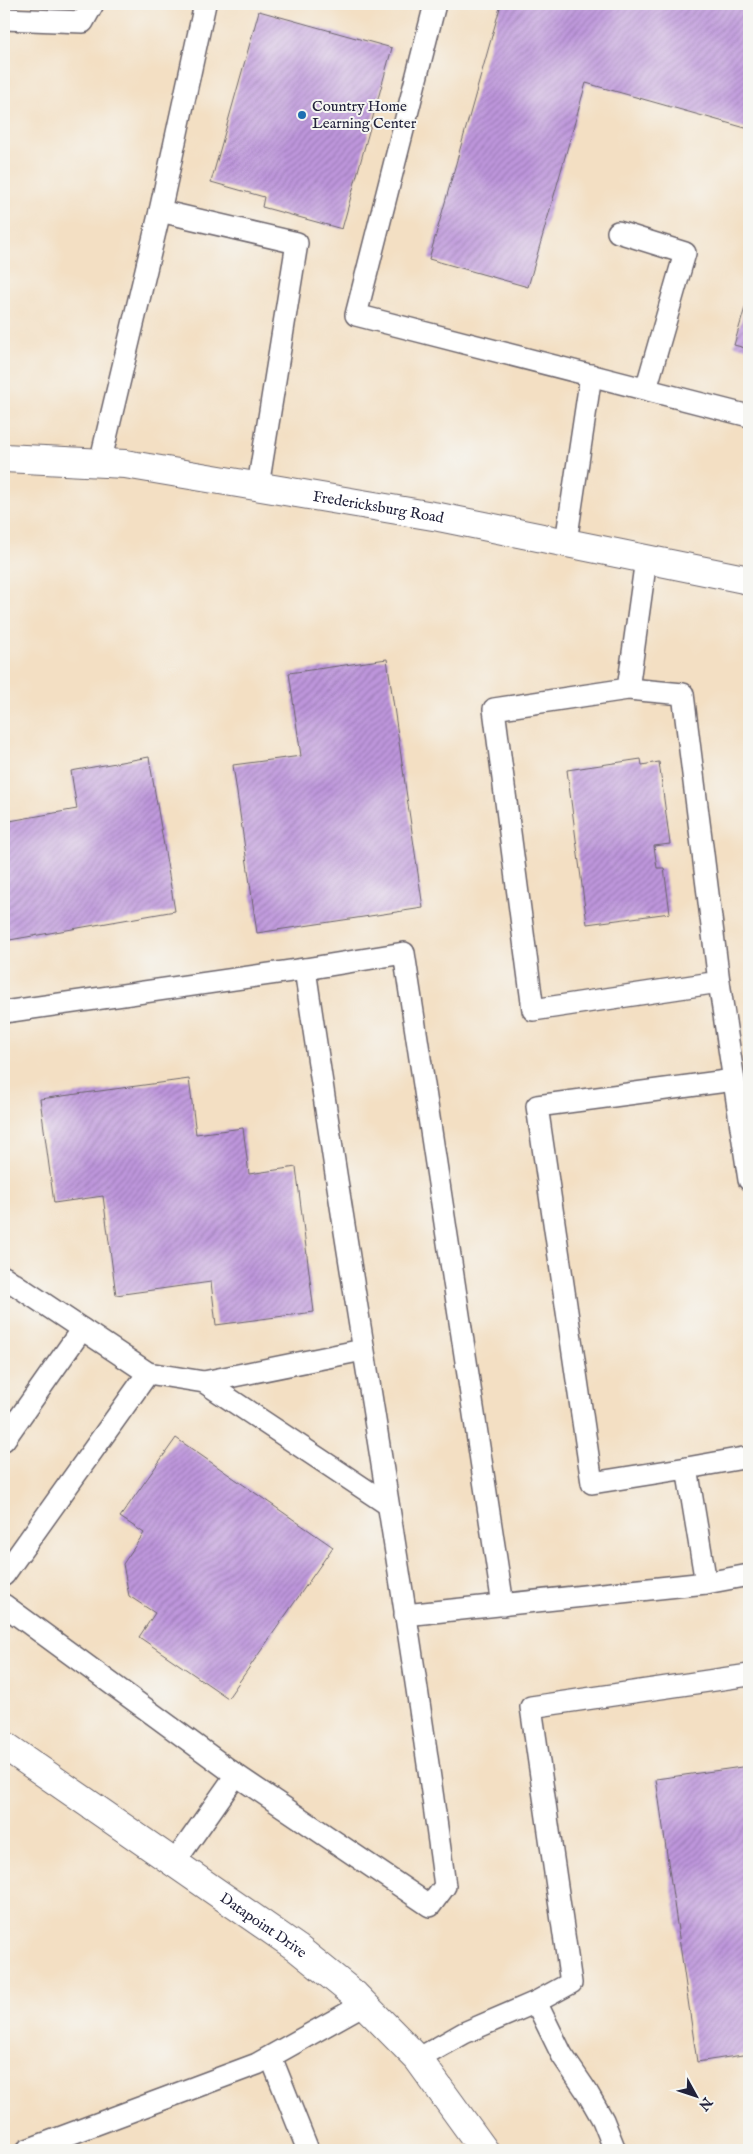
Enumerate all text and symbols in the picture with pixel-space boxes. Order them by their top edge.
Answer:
place label: Country Home Learning Center [312,97,417,133]
marker: Country Home Learning Center [296,109,308,121]
street label: Fredericksburg Road [311,487,446,528]
street label: Datapoint Drive [216,1889,311,1962]
north arrow [670,2072,720,2122]
text: N [694,2093,717,2114]

